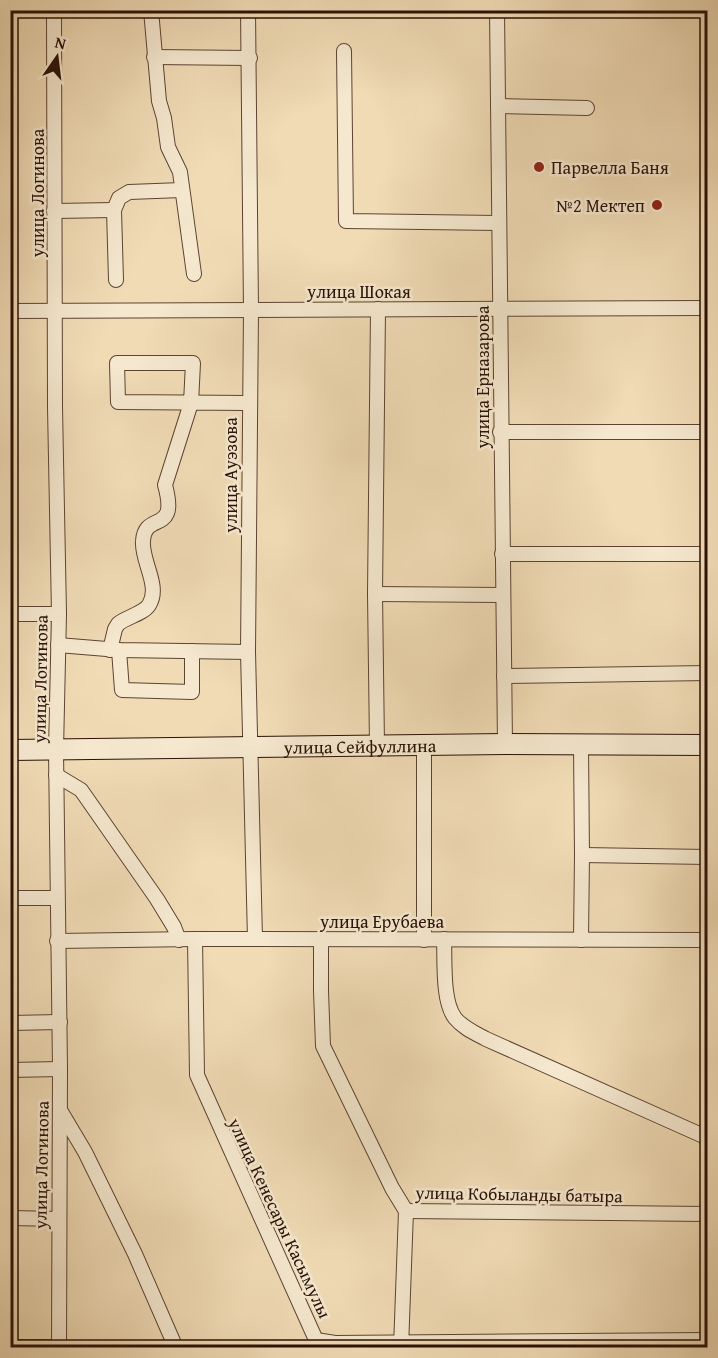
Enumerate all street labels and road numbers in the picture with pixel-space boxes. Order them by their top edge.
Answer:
street label: улица Логинова [24,128,51,258]
street label: улица Шокая [306,278,411,305]
street label: улица Ерназарова [469,305,496,450]
street label: улица Ауэзова [217,417,244,534]
street label: улица Логинова [25,614,55,744]
street label: улица Сейфуллина [283,731,437,760]
street label: улица Ерубаева [319,908,444,935]
street label: улица Логинова [26,1100,56,1230]
street label: улица Кенесары Касымулы [221,1112,339,1323]
street label: улица Кобыланды батыра [414,1179,623,1209]

